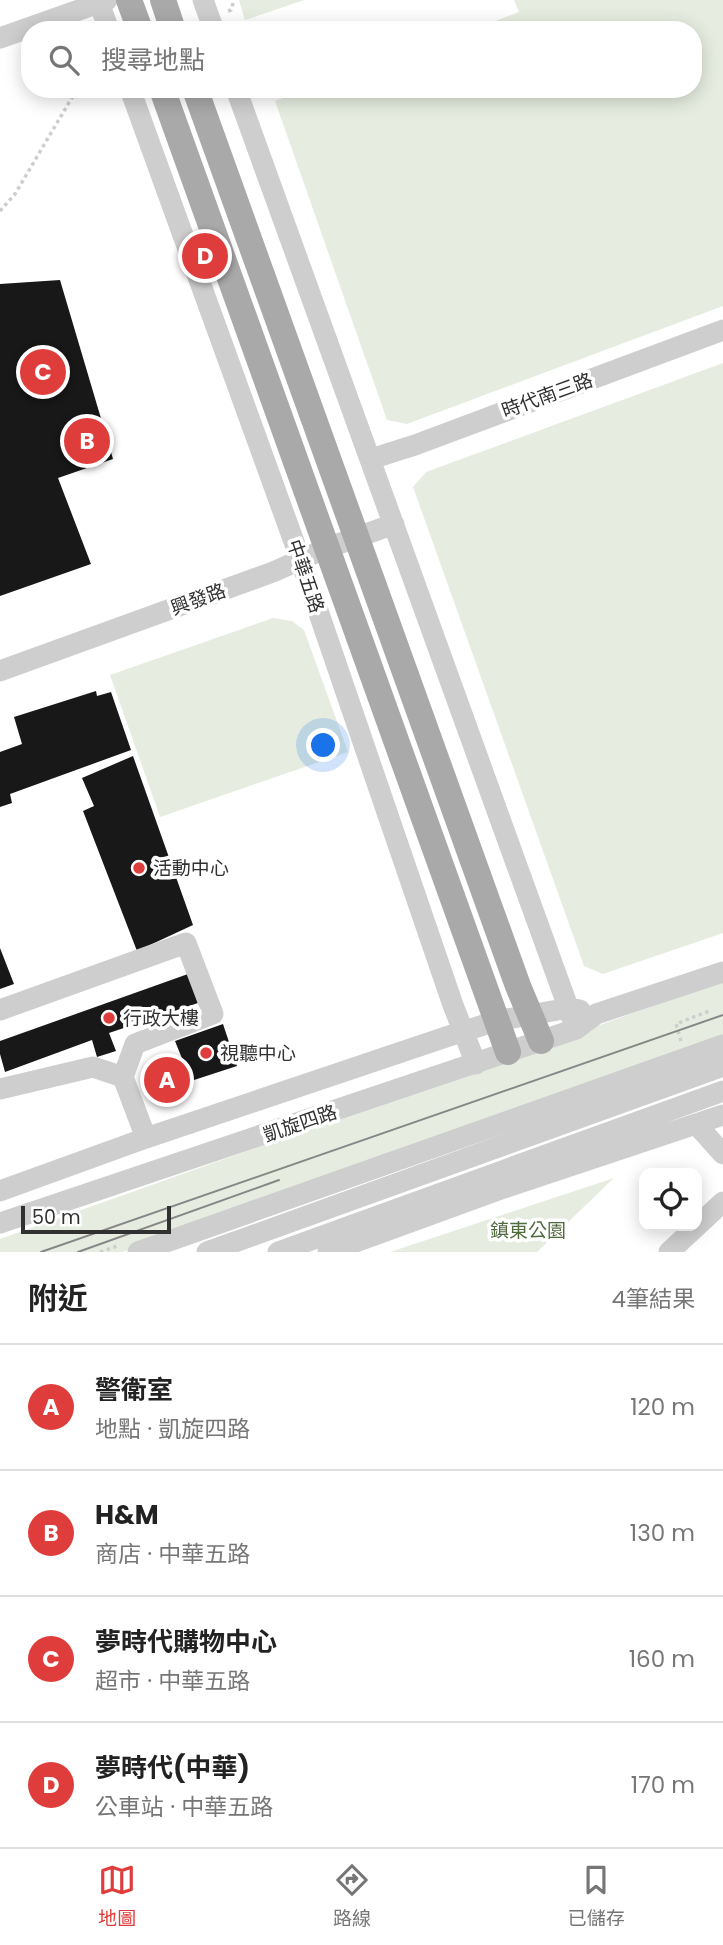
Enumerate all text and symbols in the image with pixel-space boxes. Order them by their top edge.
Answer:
search box [21,21,702,98]
icon: search [45,41,83,79]
text: 搜尋地點 [101,42,205,78]
pin: D [182,230,228,282]
pin: C [20,346,66,398]
street label: 時代南三路 [498,367,596,424]
pin: B [64,415,110,467]
street label: 中華五路 [280,536,331,616]
street label: 興發路 [167,577,230,622]
your location [306,728,340,762]
place label: 活動中心 [153,855,229,882]
marker: 活動中心 [131,860,147,876]
place label: 行政大樓 [123,1005,199,1032]
marker: 行政大樓 [101,1010,117,1026]
place label: 視聽中心 [220,1040,296,1067]
marker: 視聽中心 [198,1045,214,1061]
pin: A [144,1054,190,1106]
street label: 凱旋四路 [260,1098,340,1149]
map controls [639,1168,702,1231]
button: locate [639,1168,702,1231]
scale bar [21,1203,172,1235]
text: 50 m [32,1204,81,1231]
park label: 鎮東公園 [490,1217,566,1244]
text: 附近 [28,1277,88,1320]
text: 4筆結果 [612,1283,695,1315]
text: 警衛室 [95,1372,173,1408]
text: A [43,1391,59,1423]
text: 120 m [630,1391,695,1423]
text: 地點 · 凱旋四路 [95,1413,250,1445]
text: H&M [95,1497,159,1533]
text: B [43,1517,59,1549]
text: 130 m [630,1517,695,1549]
text: 商店 · 中華五路 [95,1538,250,1570]
text: 夢時代購物中心 [95,1624,277,1660]
text: C [42,1643,60,1675]
text: 160 m [629,1643,695,1675]
text: 超市 · 中華五路 [95,1665,250,1697]
text: 夢時代(中華) [95,1750,250,1786]
text: D [43,1769,59,1801]
text: 170 m [631,1769,695,1801]
text: 公車站 · 中華五路 [95,1791,273,1823]
tab: 地圖 [98,1861,136,1933]
tab: 路線 [333,1861,371,1933]
tab: 已儲存 [568,1861,625,1933]

